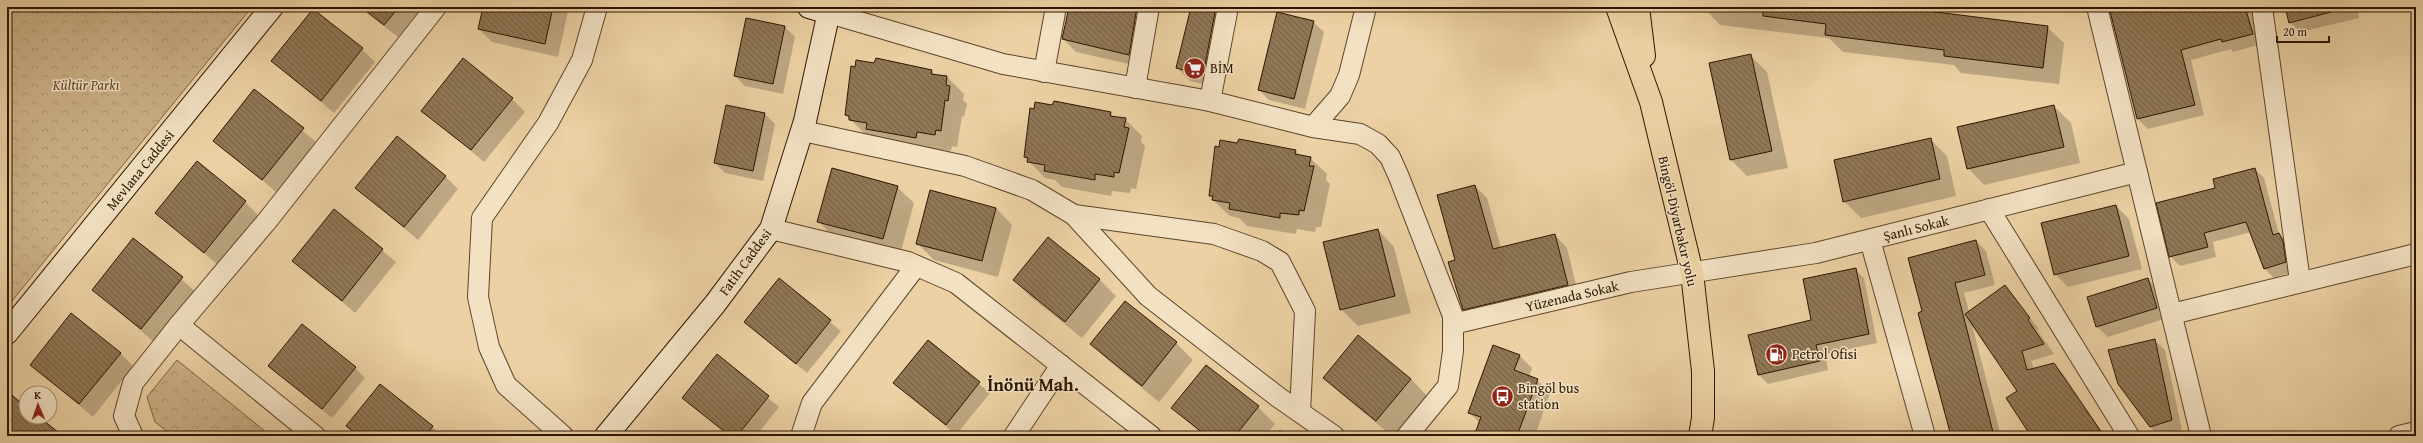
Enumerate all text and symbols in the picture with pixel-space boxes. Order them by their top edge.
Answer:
scale bar [2277,18,2329,44]
text: 20 m [2283,23,2307,40]
supermarket icon: BİM [1182,55,1208,81]
place label: BİM [1210,58,1234,78]
park label: Kültür Parkı [52,75,120,95]
street label: Mevlana Caddesi [101,125,179,215]
street label: Bingöl-Diyarbakır yolu [1653,154,1703,289]
street label: Şanlı Sokak [1881,210,1952,246]
street label: Fatih Caddesi [714,225,776,299]
street label: Yüzenada Sokak [1523,275,1621,316]
fuel station icon: Petrol Ofisi [1764,341,1790,367]
place label: Petrol Ofisi [1792,344,1857,364]
district label: İnönü Mah. [987,371,1079,398]
place label: Bingöl bus station [1518,378,1579,414]
bus stop icon: Bingöl bus station [1490,383,1516,409]
north arrow [18,385,58,425]
text: K [34,387,41,403]

